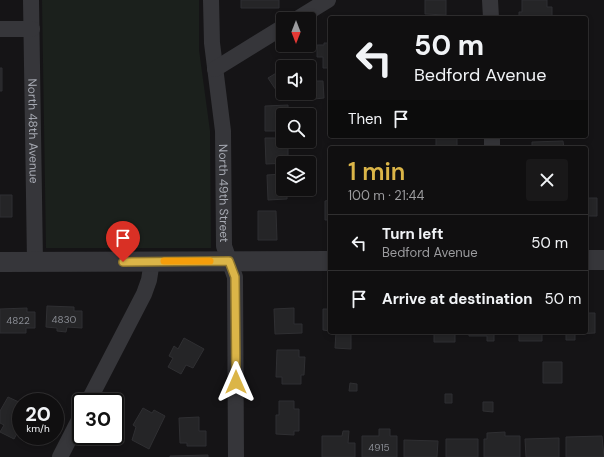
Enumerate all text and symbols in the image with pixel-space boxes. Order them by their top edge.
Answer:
north arrow [276,12,316,52]
map controls [276,12,316,196]
text: 50 m [414,27,484,64]
icon: left [348,32,400,84]
button: sound [276,60,316,100]
text: Bedford Avenue [414,63,546,87]
street label: North 48th Avenue [24,78,42,184]
button: search [276,108,316,148]
icon: arrive [390,108,412,130]
text: Then [348,109,382,129]
street label: North 49th Street [215,144,232,243]
button: layers [276,156,316,196]
text: 1 min [348,156,405,187]
button: close [526,159,568,201]
text: 100 m · 21:44 [348,187,424,204]
pin [106,221,140,262]
text: Turn left [382,224,443,244]
icon: arrive [112,227,134,249]
icon: left [348,232,370,254]
text: 50 m [531,233,568,253]
text: Bedford Avenue [382,244,478,261]
icon: arrive [348,288,370,310]
text: Arrive at destination [382,289,533,309]
text: 50 m [545,289,581,309]
house number: 4830 [52,313,77,326]
house number: 4822 [6,314,30,327]
position arrow [215,361,257,403]
speed limit sign: 30 [72,393,124,445]
text: 20 [25,401,51,427]
text: km/h [26,422,50,435]
house number: 4915 [368,441,390,454]

